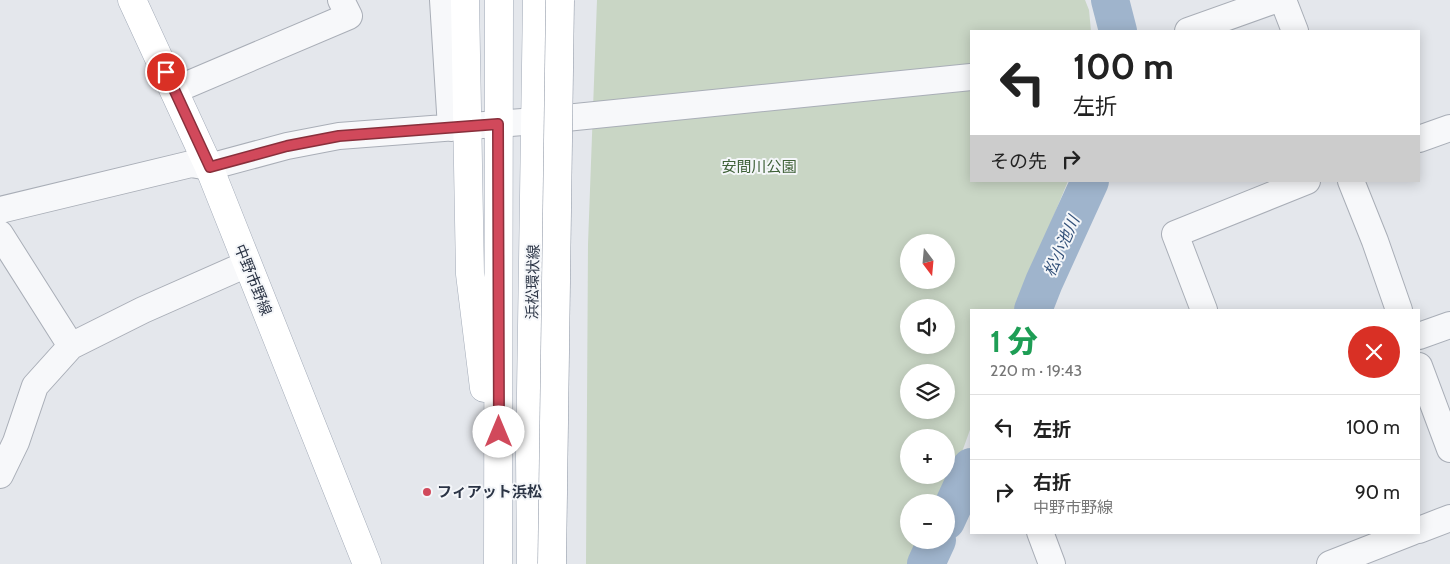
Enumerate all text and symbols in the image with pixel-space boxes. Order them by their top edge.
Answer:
text: 100 m [1073,45,1174,88]
icon: left [990,50,1055,115]
pin [145,51,187,93]
icon: arrive [152,58,180,86]
text: 左折 [1073,93,1117,120]
icon: right [1057,145,1085,173]
text: その先 [990,150,1047,173]
park label: 安間川公園 [721,158,797,176]
water label: 松小池川 [1040,211,1084,279]
north arrow [900,234,955,289]
map controls [900,234,955,549]
street label: 中野市野線 [231,242,275,318]
street label: 浜松環状線 [523,244,543,320]
button: sound [900,299,955,354]
text: 1 分 [990,323,1038,360]
button: close [1348,326,1400,378]
text: 220 m · 19:43 [990,361,1082,380]
button: layers [900,364,955,419]
position arrow [472,405,524,457]
icon: left [990,413,1018,441]
text: 100 m [1346,416,1400,439]
text: 左折 [1033,418,1071,441]
button: + [900,429,955,484]
text: 右折 [1033,471,1071,494]
icon: right [990,478,1018,506]
text: 90 m [1355,481,1400,504]
place label: フィアット浜松 [437,483,542,501]
marker: フィアット浜松 [421,486,433,498]
button: − [900,494,955,549]
text: 中野市野線 [1033,498,1113,517]

